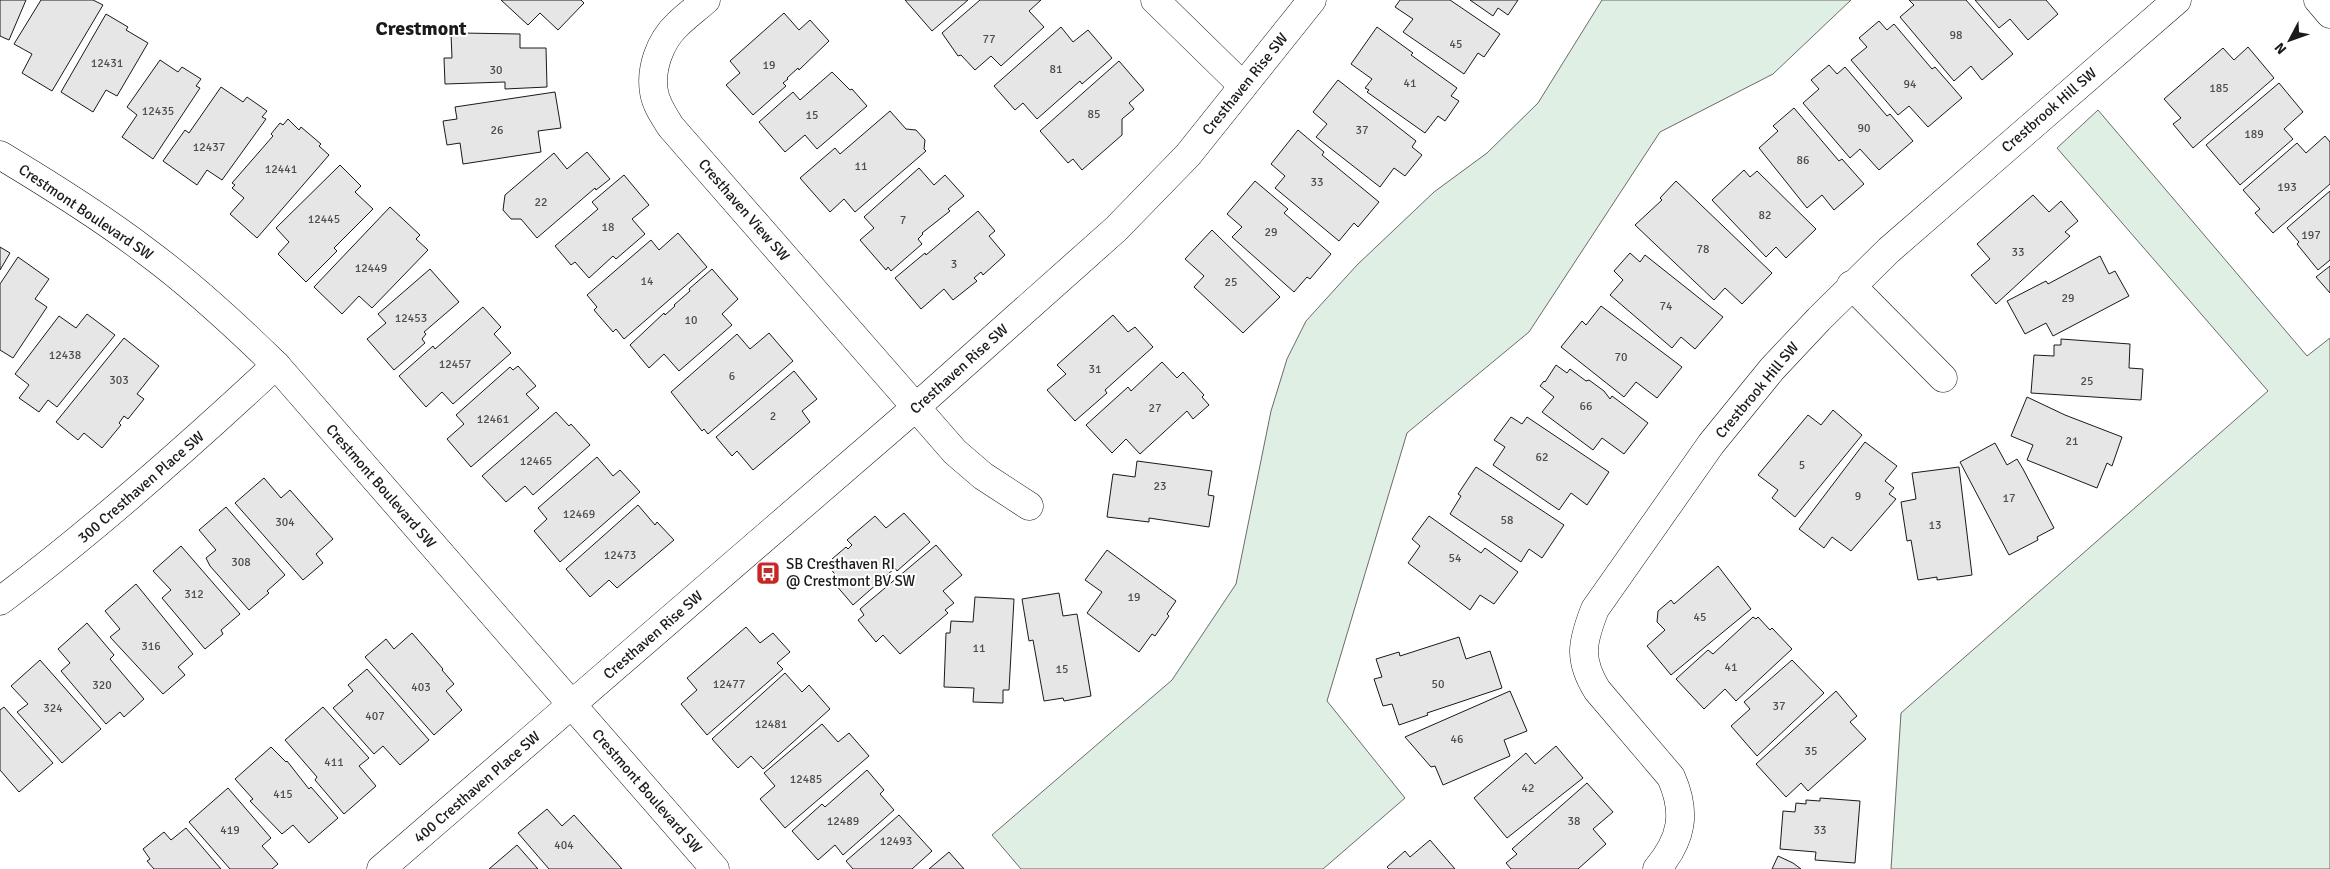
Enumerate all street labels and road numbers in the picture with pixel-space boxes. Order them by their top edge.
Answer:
street label: Cresthaven Rise SW [1198,29,1292,139]
street label: Crestbrook Hill SW [1998,64,2100,156]
street label: Cresthaven View SW [695,155,793,265]
street label: Crestmont Boulevard SW [15,160,157,264]
street label: Cresthaven Rise SW [906,320,1012,418]
street label: Crestbrook Hill SW [1712,338,1803,442]
street label: Crestmont Boulevard SW [322,420,440,552]
street label: 300 Cresthaven Place SW [74,427,208,547]
street label: Cresthaven Rise SW [600,587,707,683]
street label: Crestmont Boulevard SW [588,725,706,857]
street label: 400 Cresthaven Place SW [410,727,544,847]

